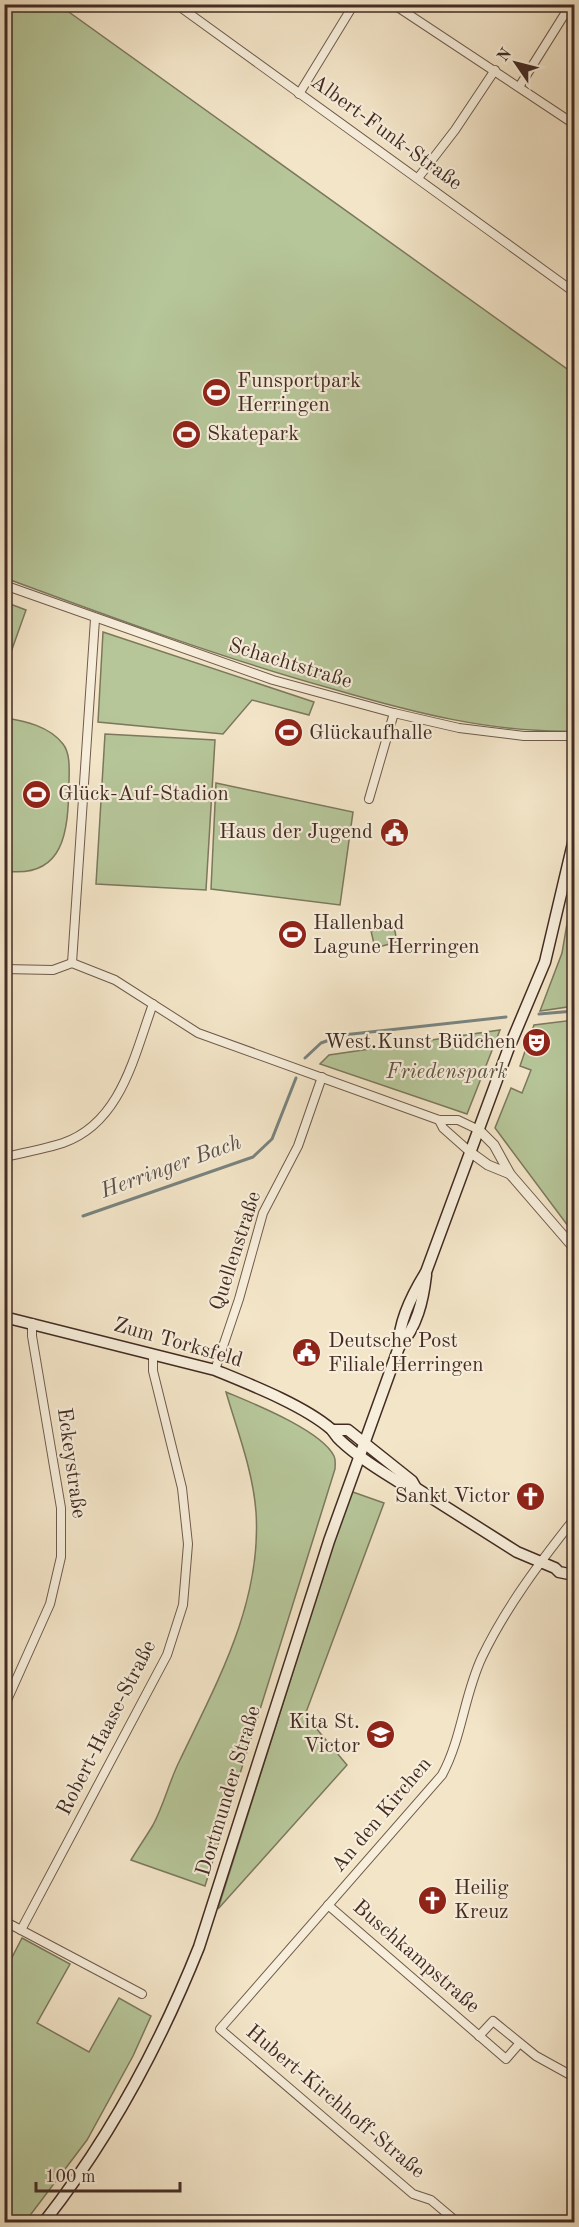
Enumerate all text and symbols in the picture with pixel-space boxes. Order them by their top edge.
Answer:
north arrow [486,33,546,93]
text: N [495,45,516,65]
street label: Albert-Funk-Straße [306,71,466,195]
place label: Funsportpark Herringen [237,371,361,416]
sports icon: Funsportpark Herringen [200,377,232,409]
sports icon: Skatepark [170,418,202,450]
place label: Skatepark [207,424,299,445]
street label: Schachtstraße [226,635,354,693]
sports icon: Glückaufhalle [272,717,304,749]
place label: Glückaufhalle [309,723,432,744]
sports icon: Glück-Auf-Stadion [21,778,53,810]
place label: Glück-Auf-Stadion [58,784,229,805]
public building icon: Haus der Jugend [378,816,410,848]
place label: Haus der Jugend [219,822,373,843]
place label: Hallenbad Lagune Herringen [313,913,480,958]
sports icon: Hallenbad Lagune Herringen [276,919,308,951]
theatre icon: West.Kunst Büdchen [521,1026,553,1058]
place label: West.Kunst Büdchen [325,1032,516,1053]
park label: Friedenspark [385,1062,508,1083]
water label: Herringer Bach [97,1131,244,1203]
street label: Quellenstraße [207,1189,265,1313]
street label: Zum Torksfeld [111,1315,245,1371]
place label: Deutsche Post Filiale Herringen [328,1331,484,1376]
public building icon: Deutsche Post Filiale Herringen [291,1337,323,1369]
street label: Eckeystraße [53,1406,89,1520]
church icon: Sankt Victor [515,1480,547,1512]
place label: Sankt Victor [395,1486,510,1507]
street label: Robert-Haase-Straße [54,1637,160,1819]
street label: Dortmunder Straße [193,1703,265,1879]
place label: Kita St. Victor [289,1712,360,1757]
school or university icon: Kita St. Victor [365,1718,397,1750]
street label: An den Kirchen [328,1754,436,1876]
place label: Heilig Kreuz [454,1878,509,1923]
church icon: Heilig Kreuz [417,1884,449,1916]
street label: Buschkampstraße [349,1896,483,2018]
street label: Hubert-Kirchhoff-Straße [242,2021,428,2183]
scale bar [36,2155,180,2193]
text: 100 m [45,2168,96,2186]

